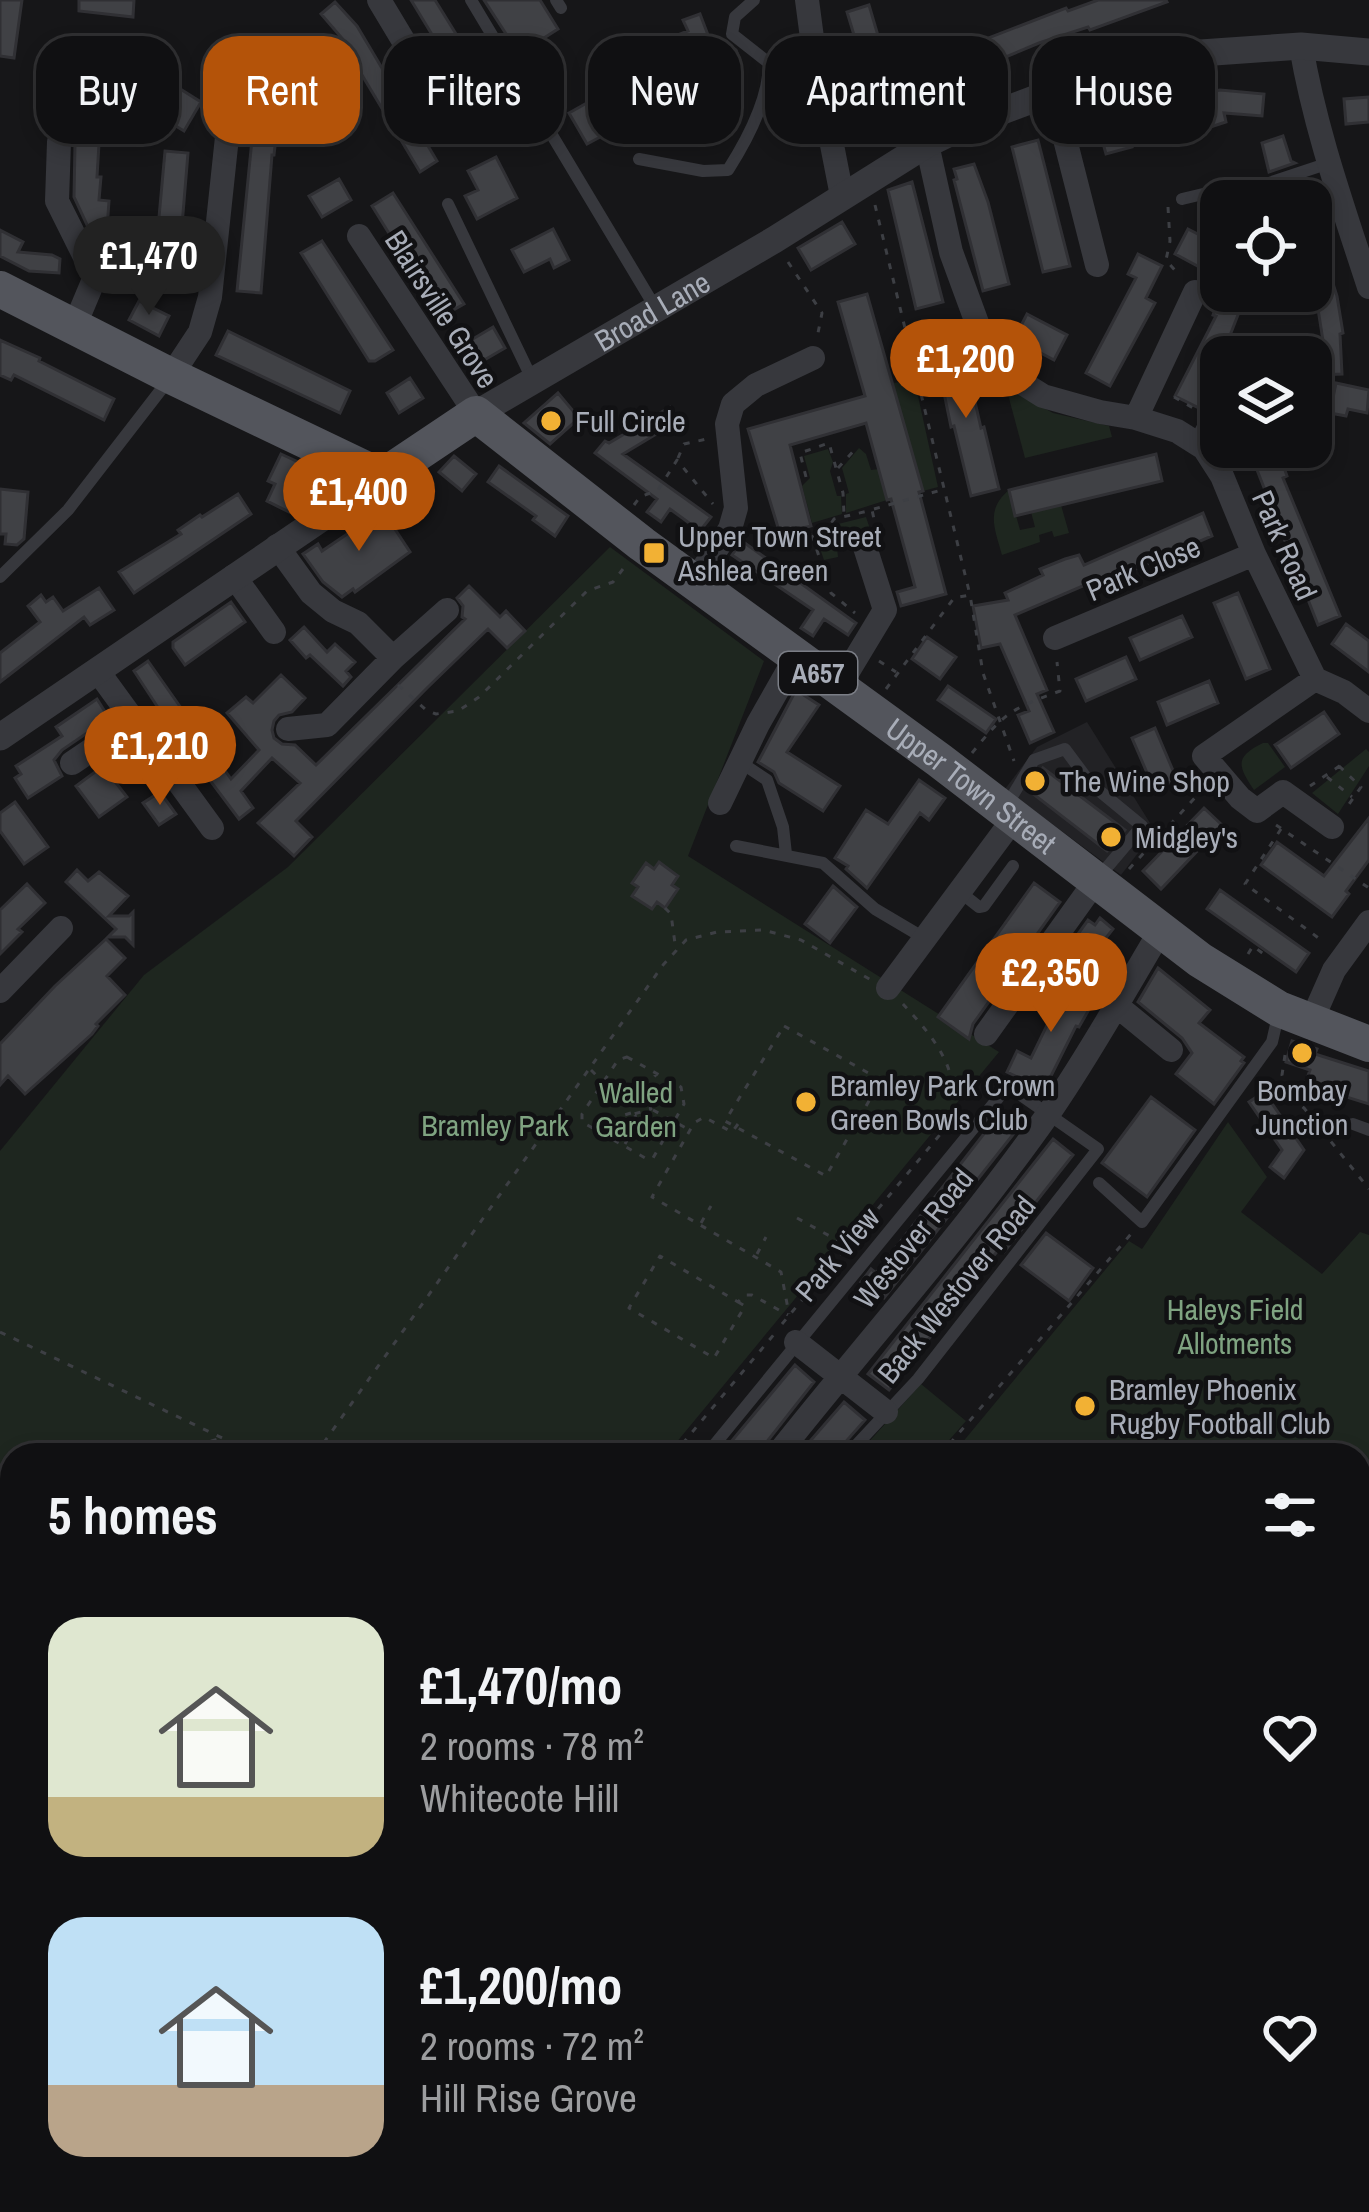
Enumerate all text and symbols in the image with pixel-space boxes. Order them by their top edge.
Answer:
chip: Buy [36,36,179,144]
chip: Rent [203,36,360,144]
chip: Filters [384,36,564,144]
chip: New [588,36,741,144]
chip: Apartment [765,36,1008,144]
chip: House [1032,36,1215,144]
map controls [1200,180,1332,468]
button: locate [1200,180,1332,312]
pin: £1,470 [51,216,247,318]
street label: Blairsville Grove [376,222,508,396]
text: £1,470 [100,229,198,281]
street label: Broad Lane [587,262,717,360]
pin: £1,200 [868,319,1064,421]
text: £1,200 [917,332,1015,384]
button: layers [1200,336,1332,468]
place label: Full Circle [575,401,686,441]
marker: Full Circle [538,408,564,434]
pin: £1,400 [261,452,457,554]
text: £1,400 [310,465,408,517]
street label: Park Road [1243,484,1327,606]
place label: Upper Town Street Ashlea Green [677,516,881,590]
street label: Park Close [1080,526,1206,610]
marker: Upper Town Street Ashlea Green [641,540,667,566]
road number: A657 [779,652,857,694]
pin: £1,210 [62,706,258,808]
street label: Upper Town Street [878,708,1065,863]
text: £1,210 [111,719,209,771]
place label: The Wine Shop [1059,761,1230,801]
marker: The Wine Shop [1022,768,1048,794]
place label: Midgley's [1135,817,1238,857]
marker: Midgley's [1098,824,1124,850]
pin: £2,350 [953,933,1149,1035]
text: £2,350 [1002,946,1100,998]
marker: Bombay Junction [1289,1040,1315,1066]
place label: Bramley Park Crown Green Bowls Club [830,1065,1056,1139]
place label: Bombay Junction [1256,1070,1349,1144]
park label: Walled Garden [595,1072,677,1146]
marker: Bramley Park Crown Green Bowls Club [793,1089,819,1115]
park label: Bramley Park [421,1105,570,1145]
street label: Westover Road [844,1160,982,1316]
street label: Back Westover Road [868,1187,1044,1391]
street label: Park View [786,1198,888,1310]
park label: Haleys Field Allotments [1167,1289,1303,1363]
place label: Bramley Phoenix Rugby Football Club [1109,1369,1331,1443]
marker: Bramley Phoenix Rugby Football Club [1072,1393,1098,1419]
text: 5 homes [48,1481,218,1550]
icon: filters [1257,1482,1323,1548]
text: £1,470/mo [420,1651,622,1720]
icon: home [144,1665,288,1809]
icon: heart [1257,1704,1323,1770]
text: 2 rooms · 78 m² [420,1720,644,1772]
text: Whitecote Hill [420,1772,619,1824]
text: £1,200/mo [420,1951,622,2020]
icon: home [144,1965,288,2109]
icon: heart [1257,2004,1323,2070]
text: 2 rooms · 72 m² [420,2020,644,2072]
text: Hill Rise Grove [420,2072,637,2124]

